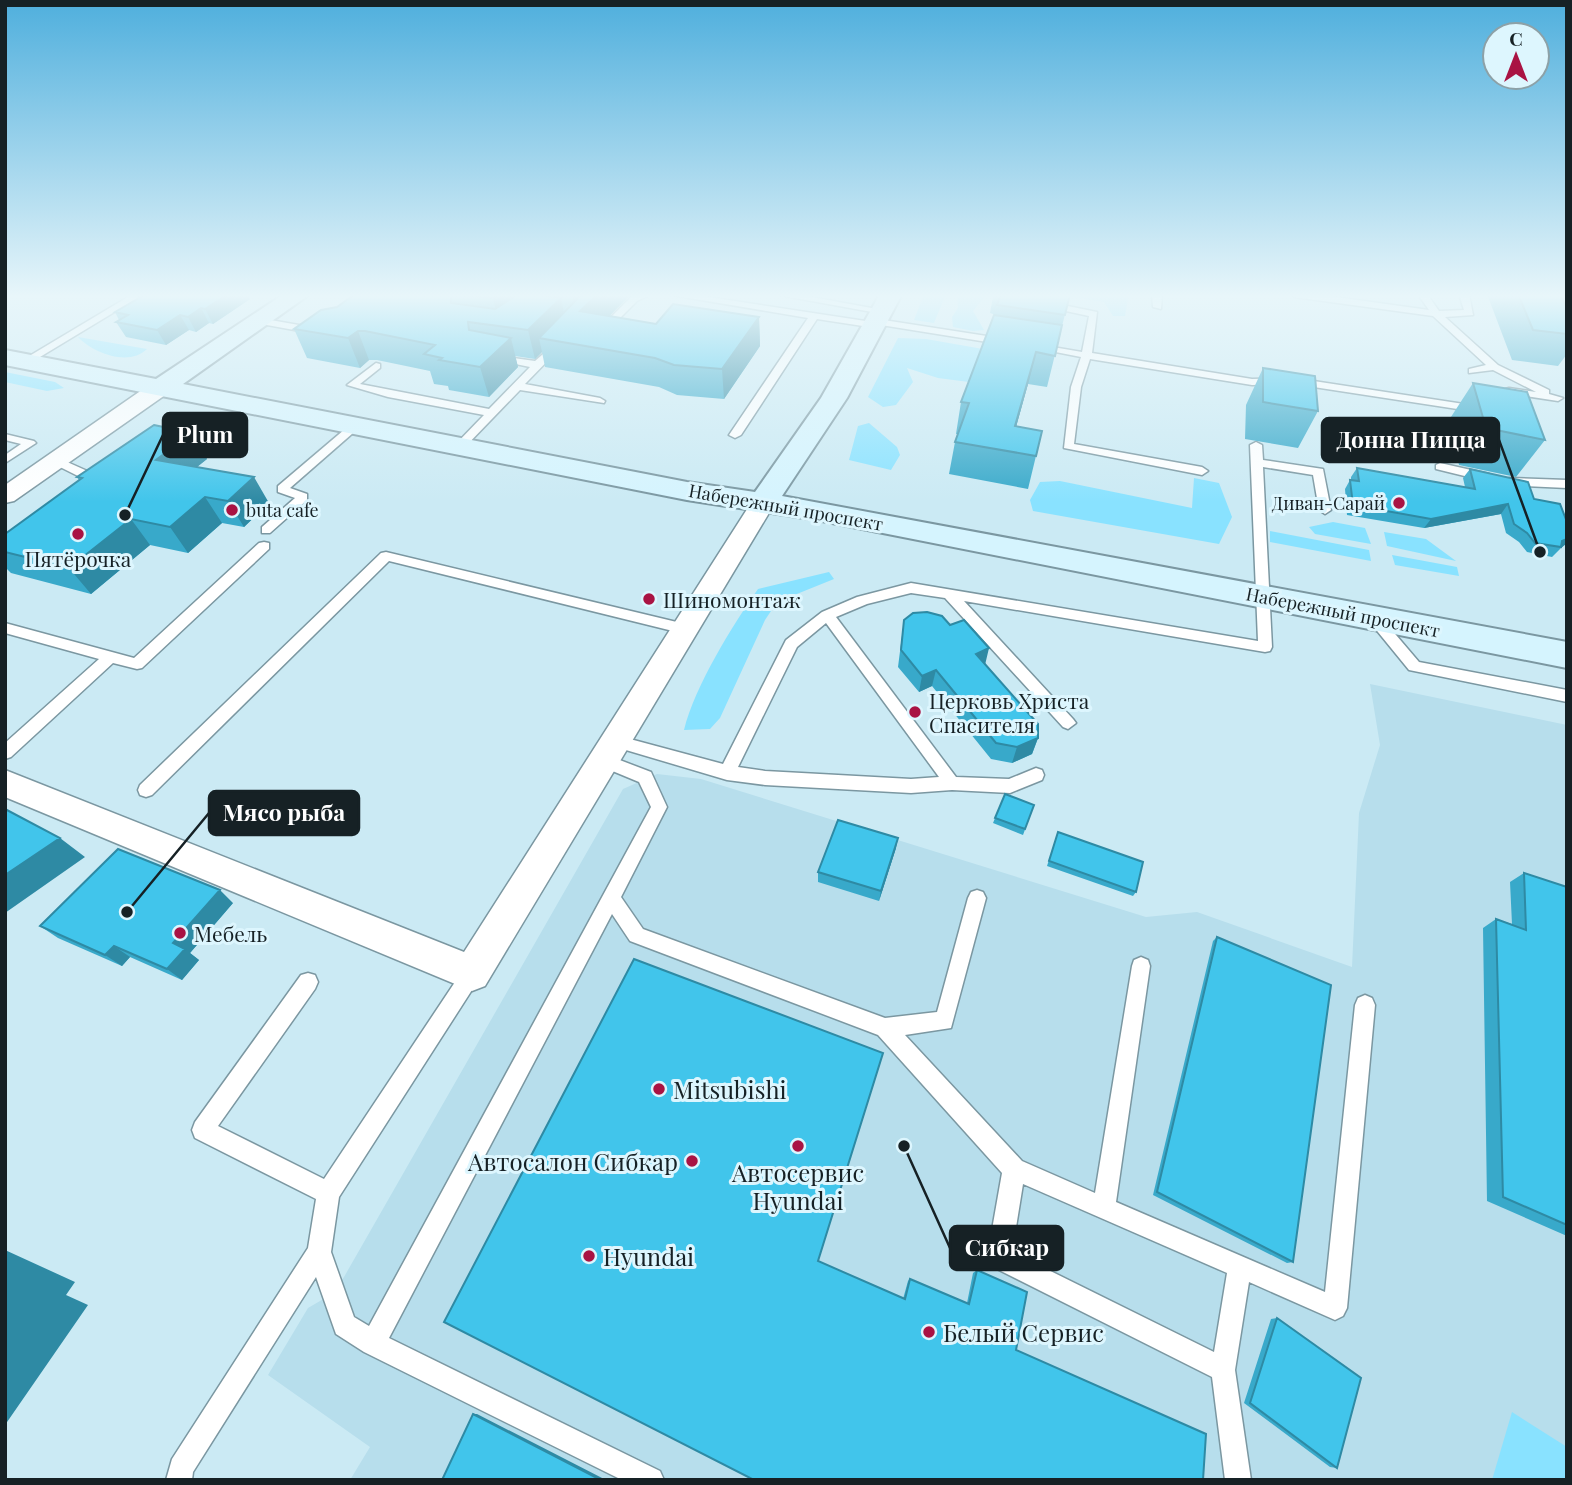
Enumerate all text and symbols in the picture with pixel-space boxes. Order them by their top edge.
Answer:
north arrow [1481,21,1551,91]
text: С [1509,25,1523,51]
callout: Plum [163,413,247,457]
text: Plum [177,418,233,449]
callout: Донна Пицца [1322,418,1499,462]
text: Донна Пицца [1336,423,1486,454]
street label: Набережный проспект [687,478,885,536]
place label: Диван-Сарай [1272,491,1385,515]
marker: Диван-Сарай [1391,495,1407,511]
place label: buta cafe [246,498,319,522]
marker: buta cafe [224,502,240,518]
marker: Пятёрочка [70,526,86,542]
place label: Пятёрочка [25,544,132,572]
street label: Набережный проспект [1244,581,1442,643]
place label: Шиномонтаж [663,585,801,613]
marker: Шиномонтаж [641,591,657,607]
place label: Церковь Христа Спасителя [929,686,1090,738]
marker: Церковь Христа Спасителя [907,704,923,720]
callout: Мясо рыба [209,791,359,835]
text: Мясо рыба [223,796,345,827]
place label: Мебель [194,919,267,947]
marker: Мебель [172,925,188,941]
place label: Mitsubishi [673,1073,787,1105]
marker: Mitsubishi [651,1081,667,1097]
marker: Автосервис Hyundai [790,1138,806,1154]
place label: Автосалон Сибкар [467,1145,678,1177]
marker: Автосалон Сибкар [684,1153,700,1169]
place label: Автосервис Hyundai [731,1156,864,1216]
callout: Сибкар [950,1226,1063,1270]
text: Сибкар [965,1231,1049,1262]
place label: Hyundai [603,1240,694,1272]
marker: Hyundai [581,1248,597,1264]
place label: Белый Сервис [943,1316,1104,1348]
marker: Белый Сервис [921,1324,937,1340]

